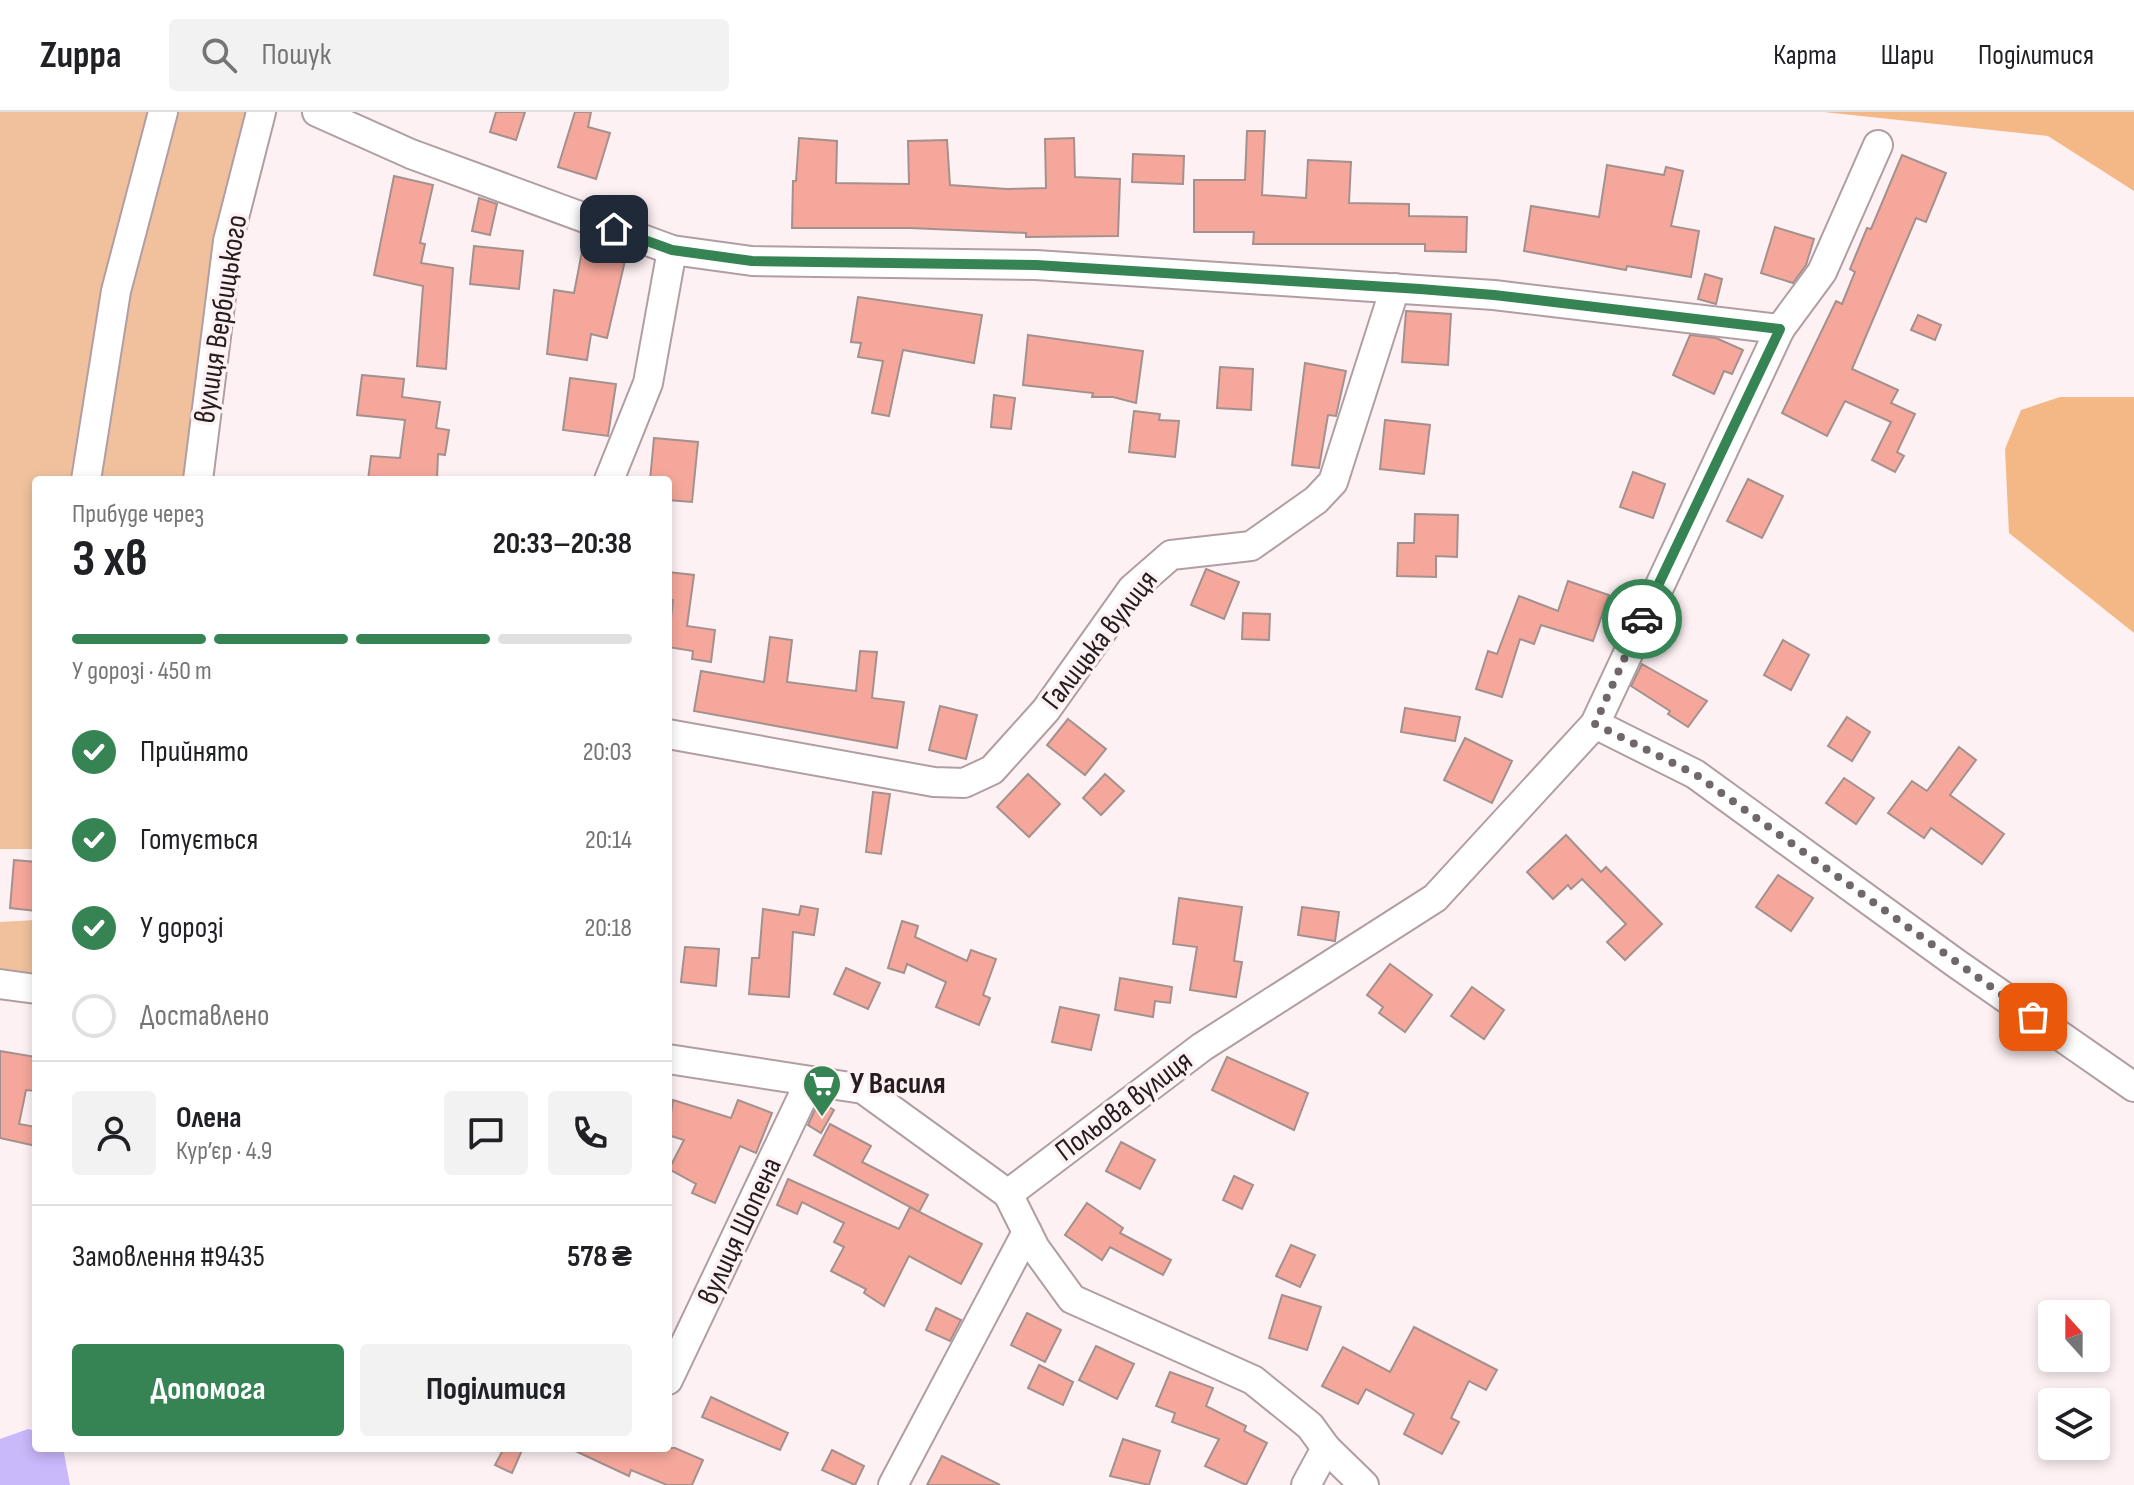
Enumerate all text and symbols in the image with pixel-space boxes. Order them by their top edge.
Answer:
search box [169,19,729,91]
text: Zuppa [40,33,121,78]
icon: search [197,33,241,77]
text: Пошук [261,37,331,73]
text: Карта [1773,39,1837,72]
text: Шари [1881,39,1934,72]
text: Поділитися [1978,39,2094,72]
pin [580,195,648,263]
icon: home [592,207,636,251]
street label: вулиця Вербицького [187,212,255,426]
text: Прибуде через [72,499,204,530]
text: 20:33–20:38 [493,526,632,562]
text: 3 хв [72,528,148,591]
street label: Галицька вулиця [1034,563,1166,717]
courier [1602,579,1682,659]
icon: car [1620,597,1664,641]
text: У дорозі · 450 m [72,656,212,687]
icon: check [72,730,116,774]
text: Прийнято [140,734,249,770]
text: 20:03 [583,737,632,768]
icon: check [72,818,116,862]
text: Готується [140,822,258,858]
text: 20:14 [585,825,632,856]
icon: check [72,906,116,950]
text: У дорозі [140,910,224,946]
text: 20:18 [585,913,632,944]
pin [1999,983,2067,1051]
icon: bag [2011,995,2055,1039]
text: Доставлено [140,998,270,1034]
street label: Польова вулиця [1048,1043,1200,1169]
supermarket icon: У Василя [801,1063,843,1118]
place label: У Василя [850,1066,946,1102]
button: person [72,1091,156,1175]
button: chat [444,1091,528,1175]
button: phone [548,1091,632,1175]
text: Олена [176,1100,242,1136]
text: Кур’єр · 4.9 [176,1136,272,1167]
street label: вулиця Шопена [690,1152,790,1310]
text: Замовлення #9435 [72,1239,265,1275]
text: 578 ₴ [567,1239,632,1275]
north arrow [2038,1300,2110,1372]
map controls [2038,1300,2110,1460]
button: Допомога [72,1344,344,1436]
button: Поділитися [360,1344,632,1436]
button: layers [2038,1388,2110,1460]

